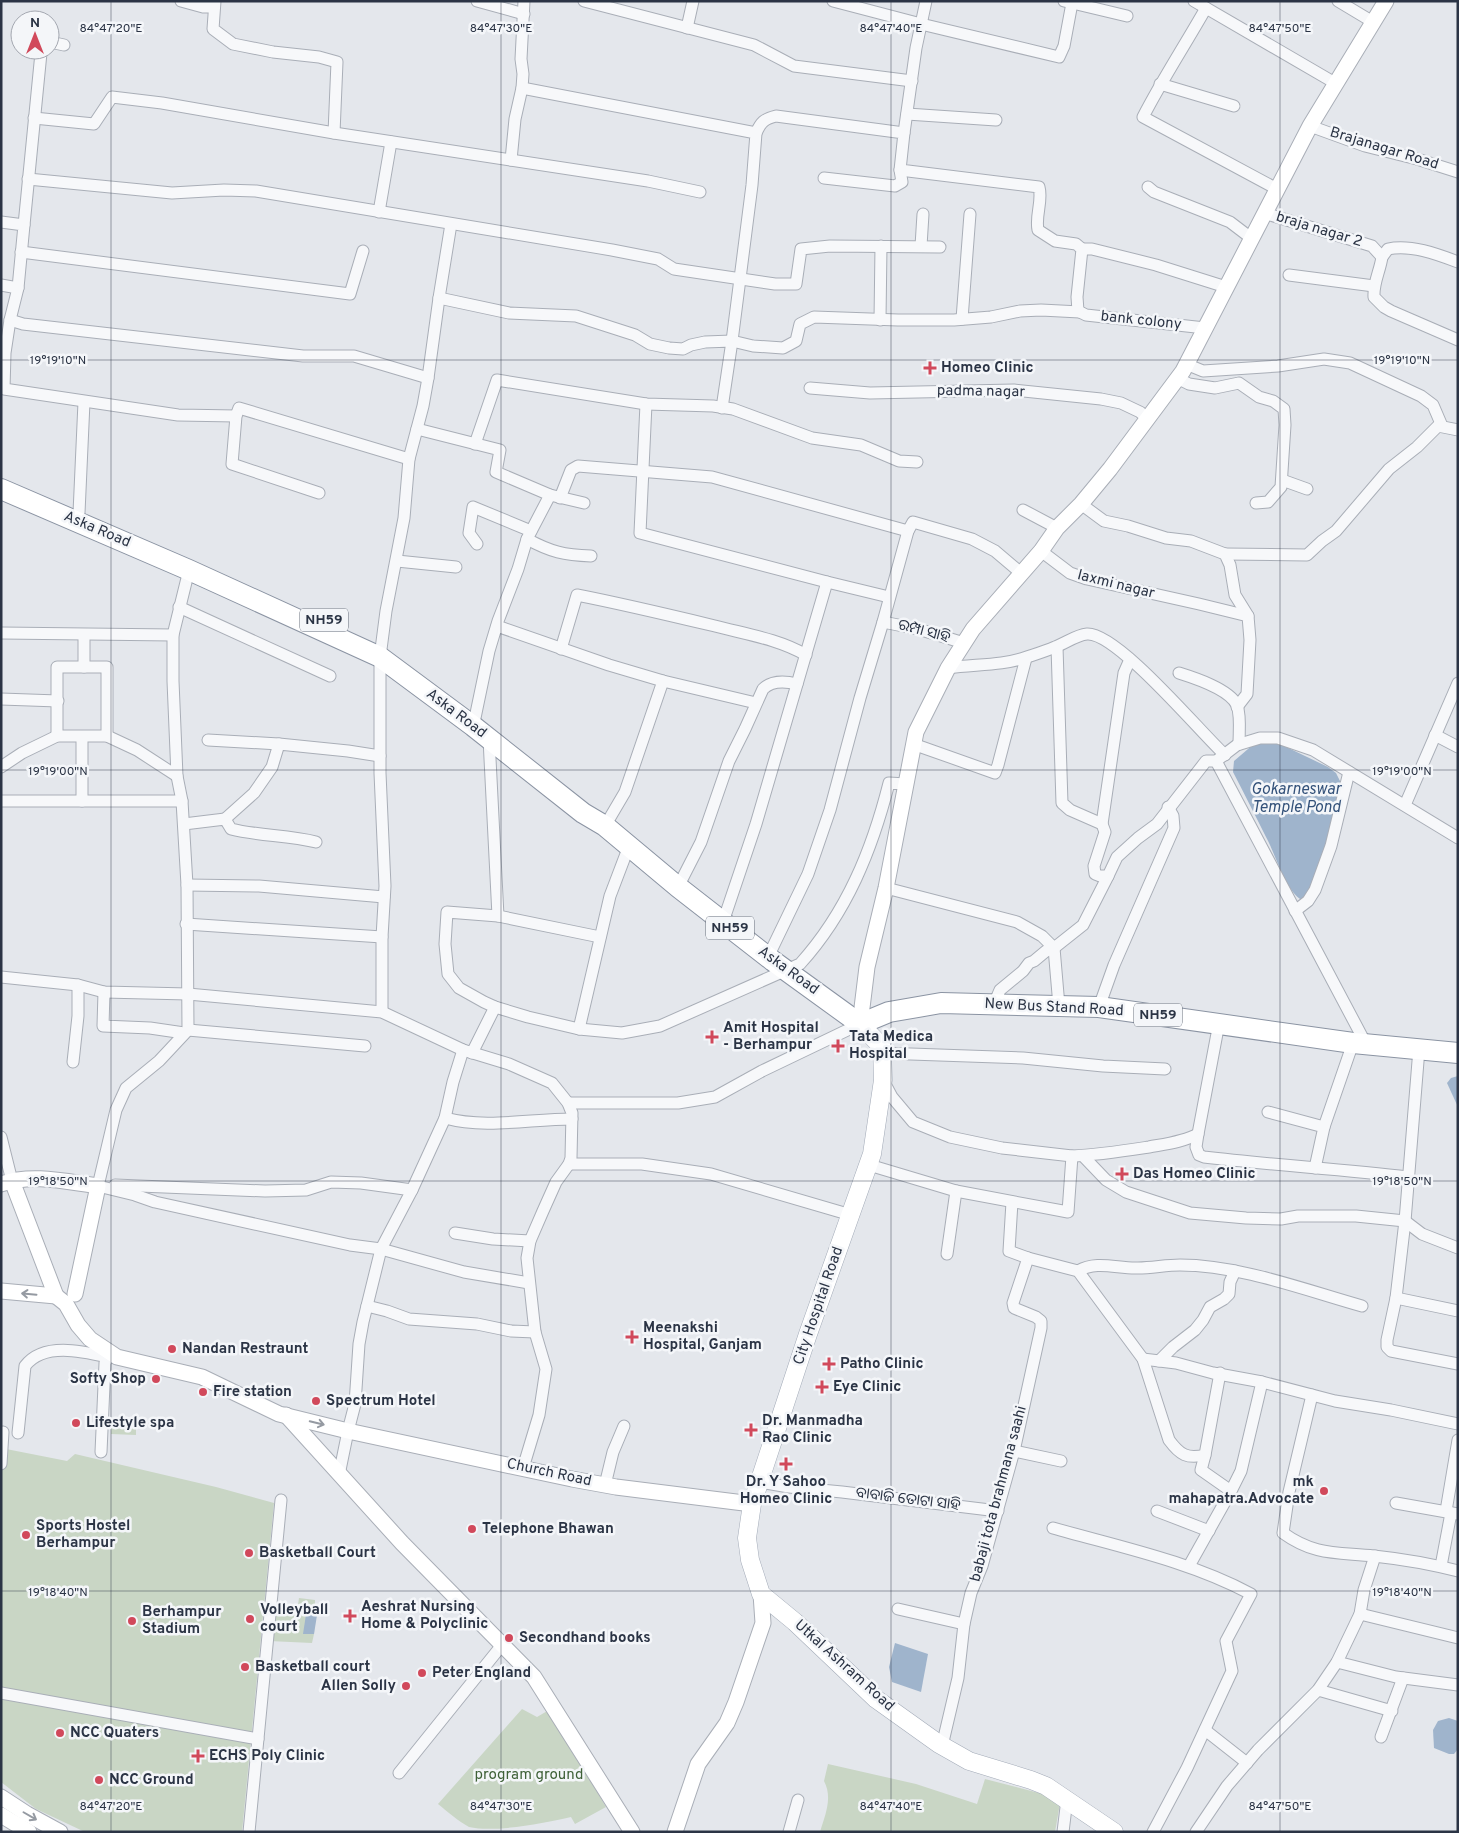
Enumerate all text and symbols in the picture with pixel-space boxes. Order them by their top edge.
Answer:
north arrow [10,10,60,60]
text: N [30,15,40,32]
text: 84°47'20"E [80,21,142,37]
text: 84°47'30"E [470,21,532,37]
text: 84°47'40"E [859,21,923,37]
text: 84°47'50"E [1248,21,1312,37]
street label: Brajanagar Road [1327,123,1441,175]
street label: braja nagar 2 [1274,208,1364,252]
street label: bank colony [1100,307,1182,335]
text: 19°19'10"N [30,353,86,369]
text: 19°19'10"N [1374,353,1430,369]
place label: Homeo Clinic [941,359,1034,378]
marker: Homeo Clinic [923,361,937,375]
street label: padma nagar [937,382,1026,402]
street label: Aska Road [61,507,133,553]
street label: laxmi nagar [1075,566,1157,604]
road number: NH59 [300,608,348,632]
street label: ରମ୍ପା ସାହି [896,616,953,648]
street label: Aska Road [422,685,490,743]
text: 19°19'00"N [28,764,88,780]
text: 19°19'00"N [1372,764,1432,780]
water label: Gokarneswar Temple Pond [1251,780,1343,818]
road number: NH59 [706,916,754,940]
street label: Aska Road [754,942,822,1000]
street label: New Bus Stand Road [984,995,1124,1021]
road number: NH59 [1134,1004,1182,1026]
place label: Amit Hospital - Berhampur [723,1019,819,1055]
place label: Tata Medica Hospital [849,1028,933,1064]
marker: Amit Hospital - Berhampur [705,1030,719,1044]
marker: Tata Medica Hospital [831,1039,845,1053]
place label: Das Homeo Clinic [1133,1165,1256,1184]
marker: Das Homeo Clinic [1115,1167,1129,1181]
text: 19°18'50"N [28,1174,88,1190]
text: 19°18'50"N [1372,1174,1432,1190]
street label: City Hospital Road [790,1244,848,1368]
one-way arrow [21,1289,37,1299]
place label: Meenakshi Hospital, Ganjam [643,1319,762,1355]
marker: Meenakshi Hospital, Ganjam [625,1330,639,1344]
place label: Nandan Restraunt [182,1340,308,1359]
marker: Nandan Restraunt [166,1343,178,1355]
place label: Patho Clinic [840,1355,924,1374]
marker: Patho Clinic [822,1357,836,1371]
place label: Softy Shop [70,1370,146,1389]
marker: Softy Shop [150,1373,162,1385]
place label: Eye Clinic [833,1378,901,1397]
marker: Eye Clinic [815,1380,829,1394]
place label: Fire station [213,1383,292,1402]
marker: Fire station [197,1386,209,1398]
place label: Spectrum Hotel [326,1392,436,1411]
marker: Spectrum Hotel [310,1395,322,1407]
street label: babaji tota brahmana saahi [966,1404,1032,1584]
place label: Dr. Manmadha Rao Clinic [762,1412,863,1448]
place label: Lifestyle spa [86,1414,174,1433]
marker: Lifestyle spa [70,1417,82,1429]
one-way arrow [308,1419,324,1428]
marker: Dr. Manmadha Rao Clinic [744,1423,758,1437]
street label: Church Road [505,1455,593,1491]
marker: Dr. Y Sahoo Homeo Clinic [779,1457,793,1471]
place label: Dr. Y Sahoo Homeo Clinic [740,1473,832,1509]
place label: mk mahapatra.Advocate [1168,1473,1314,1509]
street label: ବାବାଜି ତୋଟା ସାହି [855,1484,962,1516]
marker: mk mahapatra.Advocate [1318,1485,1330,1497]
place label: Sports Hostel Berhampur [36,1517,130,1553]
place label: Telephone Bhawan [482,1520,614,1539]
marker: Telephone Bhawan [466,1523,478,1535]
marker: Sports Hostel Berhampur [20,1529,32,1541]
place label: Basketball Court [259,1544,376,1563]
marker: Basketball Court [243,1547,255,1559]
text: 19°18'40"N [28,1585,88,1601]
text: 19°18'40"N [1372,1585,1432,1601]
place label: Aeshrat Nursing Home & Polyclinic [361,1598,488,1634]
place label: Volleyball court [260,1601,328,1637]
place label: Berhampur Stadium [142,1603,222,1639]
marker: Aeshrat Nursing Home & Polyclinic [343,1609,357,1623]
marker: Volleyball court [244,1613,256,1625]
marker: Berhampur Stadium [126,1615,138,1627]
street label: Utkal Ashram Road [790,1616,898,1716]
place label: Secondhand books [519,1629,651,1648]
marker: Secondhand books [503,1632,515,1644]
place label: Basketball court [255,1658,370,1677]
marker: Basketball court [239,1661,251,1673]
place label: Peter England [432,1664,531,1683]
marker: Peter England [416,1667,428,1679]
place label: Allen Solly [321,1677,396,1696]
marker: Allen Solly [400,1680,412,1692]
place label: NCC Quaters [70,1724,159,1743]
marker: NCC Quaters [54,1727,66,1739]
place label: ECHS Poly Clinic [209,1747,325,1766]
marker: ECHS Poly Clinic [191,1749,205,1763]
park label: program ground [475,1766,583,1785]
place label: NCC Ground [109,1771,194,1790]
marker: NCC Ground [93,1774,105,1786]
text: 84°47'20"E [80,1799,142,1815]
text: 84°47'30"E [470,1799,532,1815]
text: 84°47'40"E [859,1799,923,1815]
text: 84°47'50"E [1248,1799,1312,1815]
one-way arrow [22,1811,36,1821]

